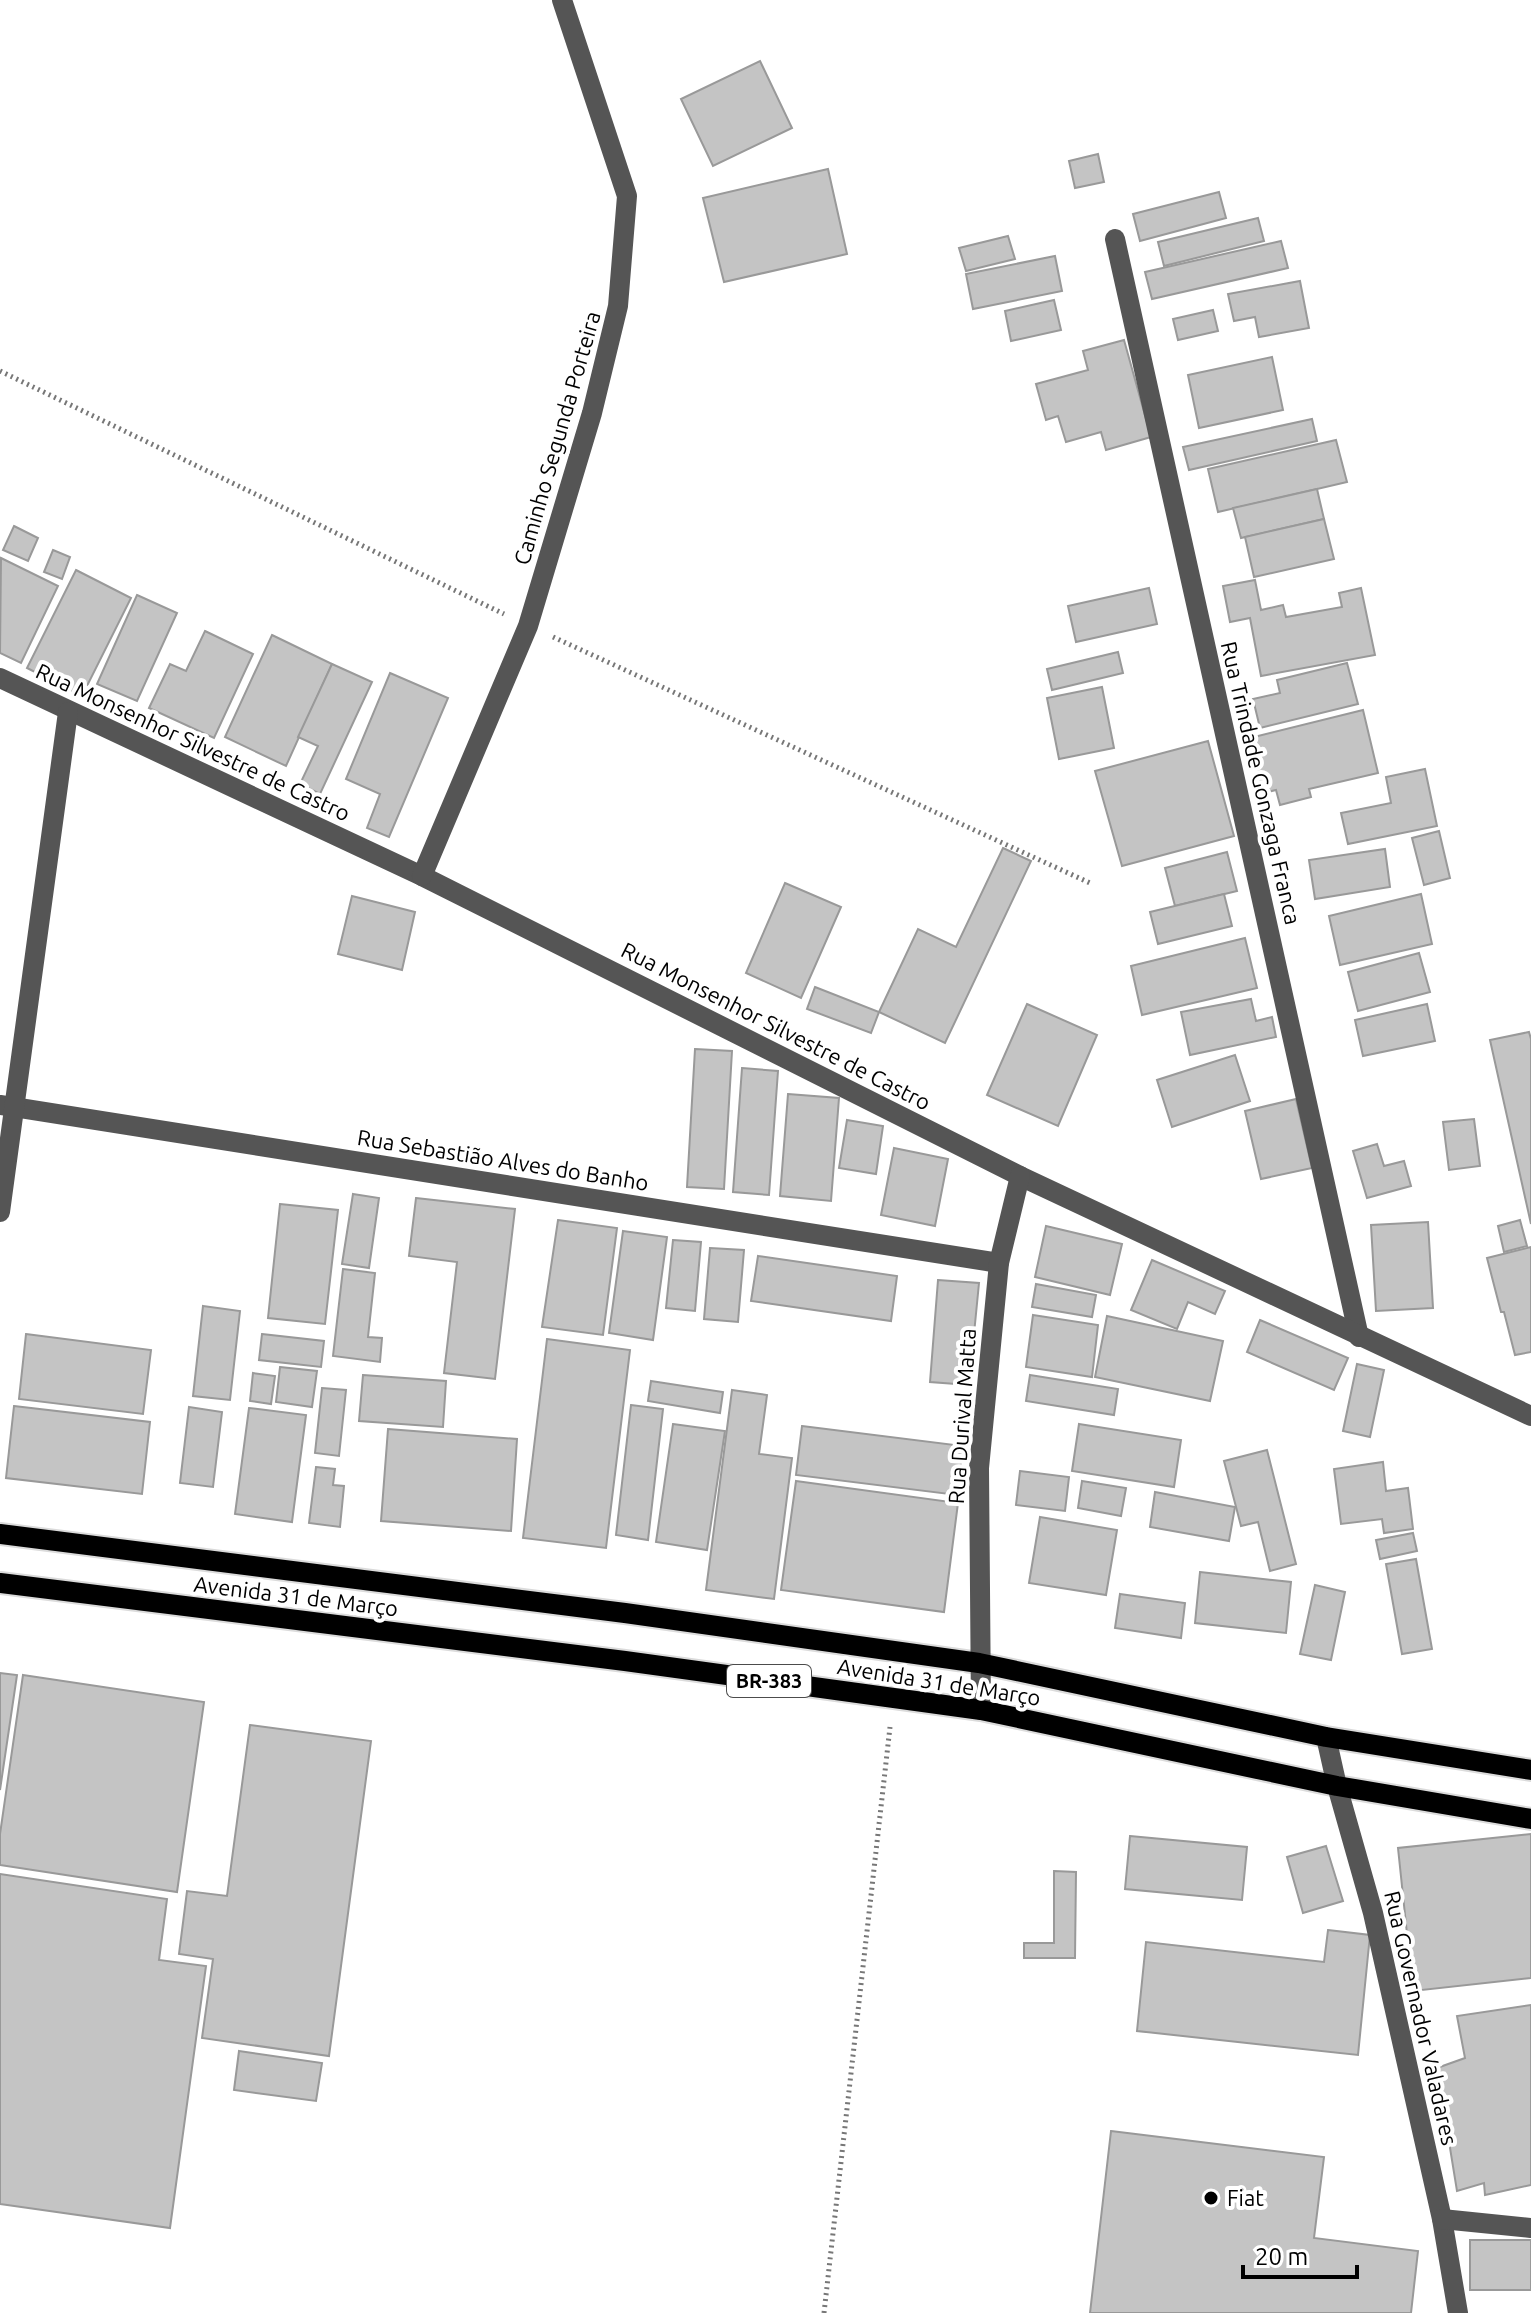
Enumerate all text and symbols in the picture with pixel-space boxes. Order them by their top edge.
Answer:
street label: Caminho Segunda Porteira [508,308,605,568]
street label: Rua Trindade Gonzaga Franca [1217,639,1306,927]
street label: Rua Monsenhor Silvestre de Castro [32,658,354,825]
street label: Rua Monsenhor Silvestre de Castro [617,936,935,1115]
street label: Rua Sebastião Alves do Banho [356,1124,651,1195]
street label: Rua Durival Matta [943,1327,980,1505]
street label: Avenida 31 de Março [192,1571,400,1620]
street label: Avenida 31 de Março [836,1653,1043,1710]
road number: BR-383 [727,1665,811,1697]
street label: Rua Governador Valadares [1380,1888,1463,2148]
place label: Fiat [1227,2185,1264,2210]
marker: Fiat [1202,2189,1220,2207]
scale bar [1243,2229,1357,2279]
text: 20 m [1255,2243,1308,2270]

